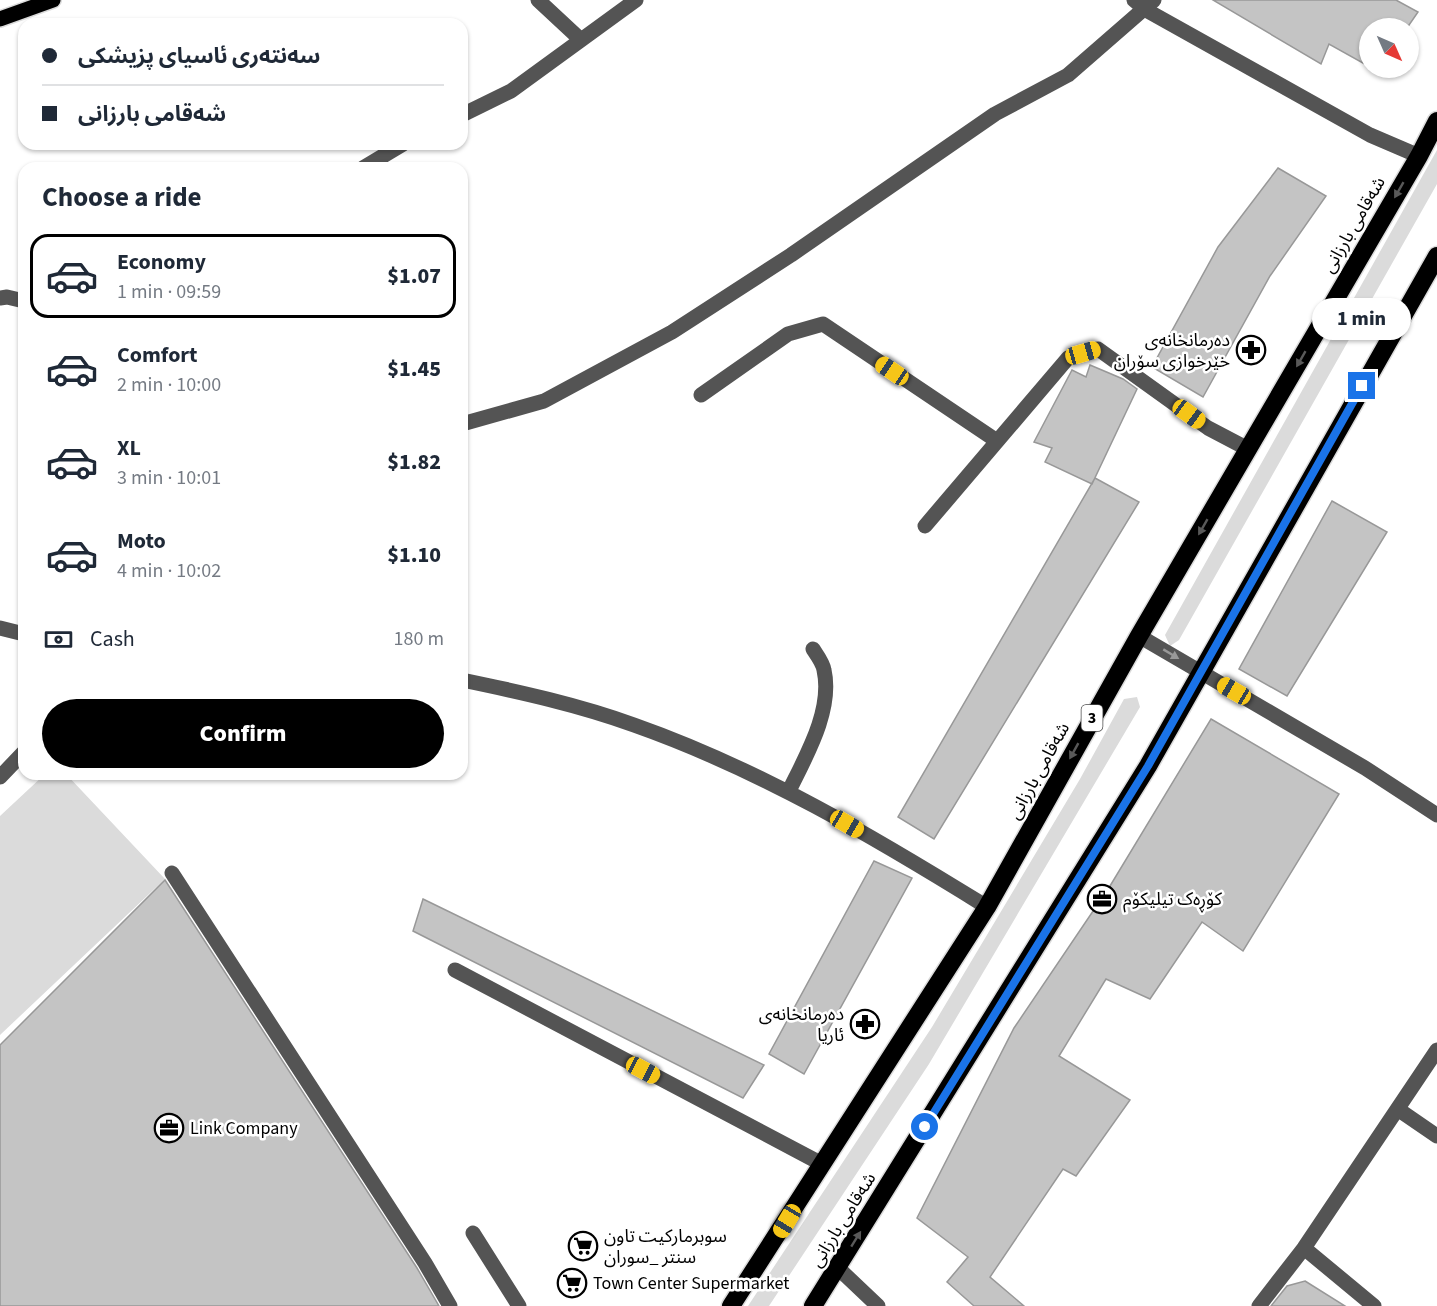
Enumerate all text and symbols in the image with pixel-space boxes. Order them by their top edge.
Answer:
north arrow [1359,18,1419,78]
map controls [1359,18,1419,78]
text: سەنتەری ئاسیای پزیشکی [78,40,320,72]
text: شەقامی بارزانی [78,98,226,130]
street label: شەقامی بارزانی [1316,172,1392,278]
text: Choose a ride [42,178,202,217]
one-way arrow [1394,182,1404,199]
text: Economy [117,246,206,278]
icon: car [45,249,99,303]
text: $1.07 [387,260,441,292]
text: 1 min · 09:59 [117,278,221,306]
callout: 1 min [1312,299,1412,341]
text: 1 min [1337,305,1386,333]
place label: دەرمانخانەی خێرخوازی سۆران [1114,328,1230,374]
pharmacy icon: دەرمانخانەی خێرخوازی سۆران [1235,334,1267,366]
text: Comfort [117,339,198,371]
car [1063,339,1103,367]
icon: car [45,342,99,396]
one-way arrow [1296,351,1306,368]
text: $1.45 [387,353,441,385]
car [872,353,912,389]
text: 2 min · 10:00 [117,371,221,399]
route end [1348,372,1375,399]
car [1169,396,1209,432]
text: XL [117,432,141,464]
icon: car [45,435,99,489]
text: $1.82 [387,446,441,478]
text: 3 min · 10:01 [117,464,221,492]
one-way arrow [1197,519,1208,535]
text: Moto [117,525,166,557]
icon: car [45,528,99,582]
text: $1.10 [387,539,441,571]
text: 4 min · 10:02 [117,557,221,585]
icon: cash [42,623,75,656]
text: Cash [90,623,135,655]
text: 180 m [394,625,444,653]
one-way arrow [1162,649,1179,659]
car [1214,674,1254,708]
button: Confirm [42,699,444,768]
road number: 3 [1082,705,1102,731]
street label: شەقامی بارزانی [1002,718,1076,824]
one-way arrow [1069,743,1079,760]
car [827,807,867,841]
office icon: کۆڕەک تیلیکۆم [1086,883,1118,915]
place label: کۆڕەک تیلیکۆم [1123,887,1223,913]
place label: دەرمانخانەی ئاریا [759,1002,844,1048]
pharmacy icon: دەرمانخانەی ئاریا [849,1008,881,1040]
car [623,1054,663,1086]
office icon: Link Company [153,1112,185,1144]
route start [911,1113,938,1140]
place label: Link Company [190,1116,298,1141]
street label: شەقامی بارزانی [804,1168,882,1272]
car [770,1201,804,1241]
place label: سوبرماركيت تاون سنتر _سوران [604,1224,727,1270]
supermarket icon: سوبرماركيت تاون سنتر _سوران [567,1230,599,1262]
one-way arrow [850,1231,861,1247]
supermarket icon: Town Center Supermarket [556,1267,588,1299]
place label: Town Center Supermarket [593,1271,789,1296]

